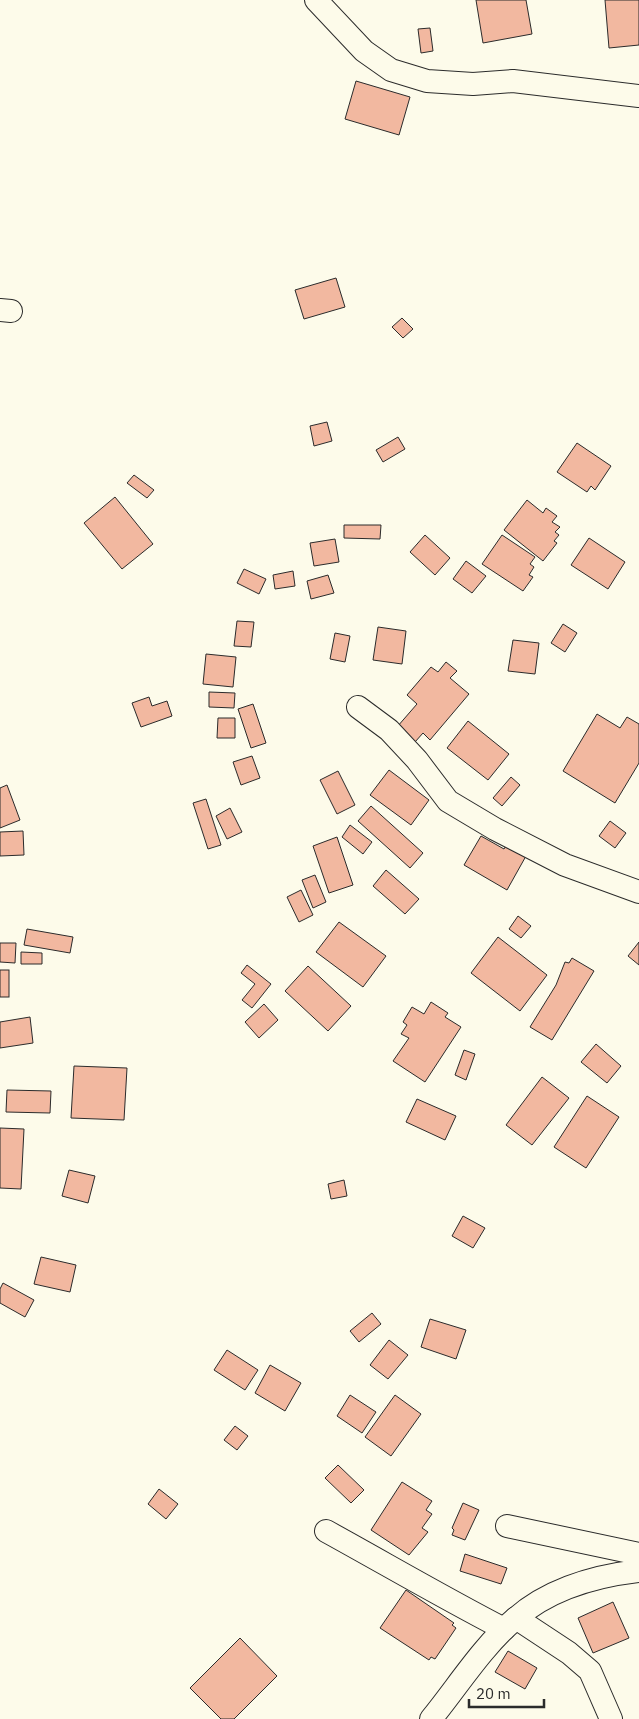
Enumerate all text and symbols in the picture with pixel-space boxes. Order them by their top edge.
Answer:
scale bar [469,1676,544,1708]
text: 20 m [476,1684,511,1703]

